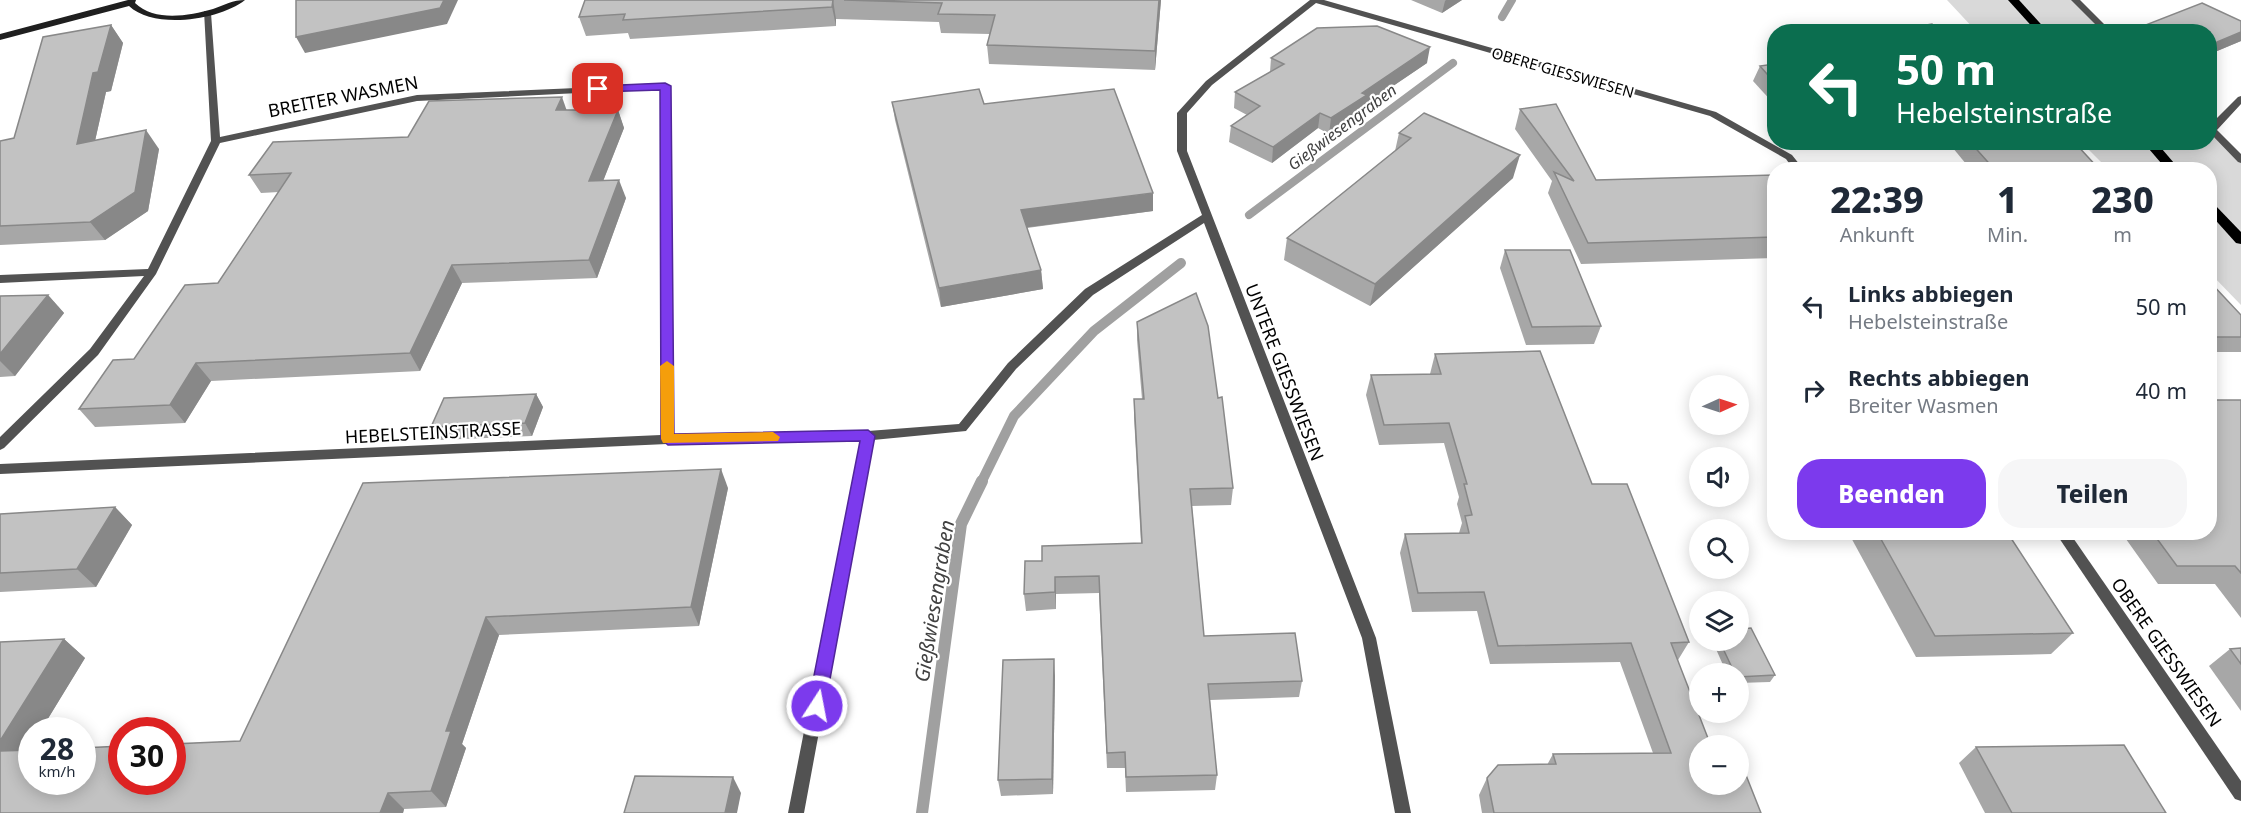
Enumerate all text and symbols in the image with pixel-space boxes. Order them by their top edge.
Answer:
text: 50 m [1896,40,1996,97]
street label: OBERE GIESSWIESEN [1489,42,1637,102]
icon: left [1797,48,1875,126]
pin [572,63,623,114]
street label: BREITER WASMEN [266,70,420,122]
icon: arrive [581,72,614,105]
water label: Gießwiesengraben [1283,79,1401,175]
text: Hebelsteinstraße [1896,94,2112,131]
text: 22:39 [1830,175,1924,224]
text: 1 [1997,175,2018,224]
text: 230 [2091,175,2154,224]
text: Ankunft [1840,221,1914,248]
text: Min. [1987,221,2028,248]
text: m [2113,221,2132,248]
text: Links abbiegen [1848,278,2014,308]
street label: UNTERE GIESSWIESEN [1240,280,1330,464]
icon: left [1797,290,1830,323]
text: 50 m [2136,291,2187,321]
text: Hebelsteinstraße [1848,308,2008,335]
text: Rechts abbiegen [1848,362,2030,392]
icon: right [1797,374,1830,407]
north arrow [1689,375,1749,435]
map controls [1689,375,1749,795]
text: 40 m [2136,375,2187,405]
text: Breiter Wasmen [1848,392,1999,419]
street label: HEBELSTEINSTRASSE [344,415,522,449]
button: sound [1689,447,1749,507]
button: Beenden [1797,459,1986,528]
button: Teilen [1998,459,2187,528]
water label: Gießwiesengraben [908,518,960,684]
button: search [1689,519,1749,579]
street label: OBERE GIESSWIESEN [2106,573,2228,731]
button: layers [1689,591,1749,651]
button: + [1689,663,1749,723]
position arrow [785,674,849,738]
speed limit sign: 30 [108,717,186,795]
text: 28 [40,728,74,769]
button: − [1689,735,1749,795]
text: km/h [39,761,75,781]

